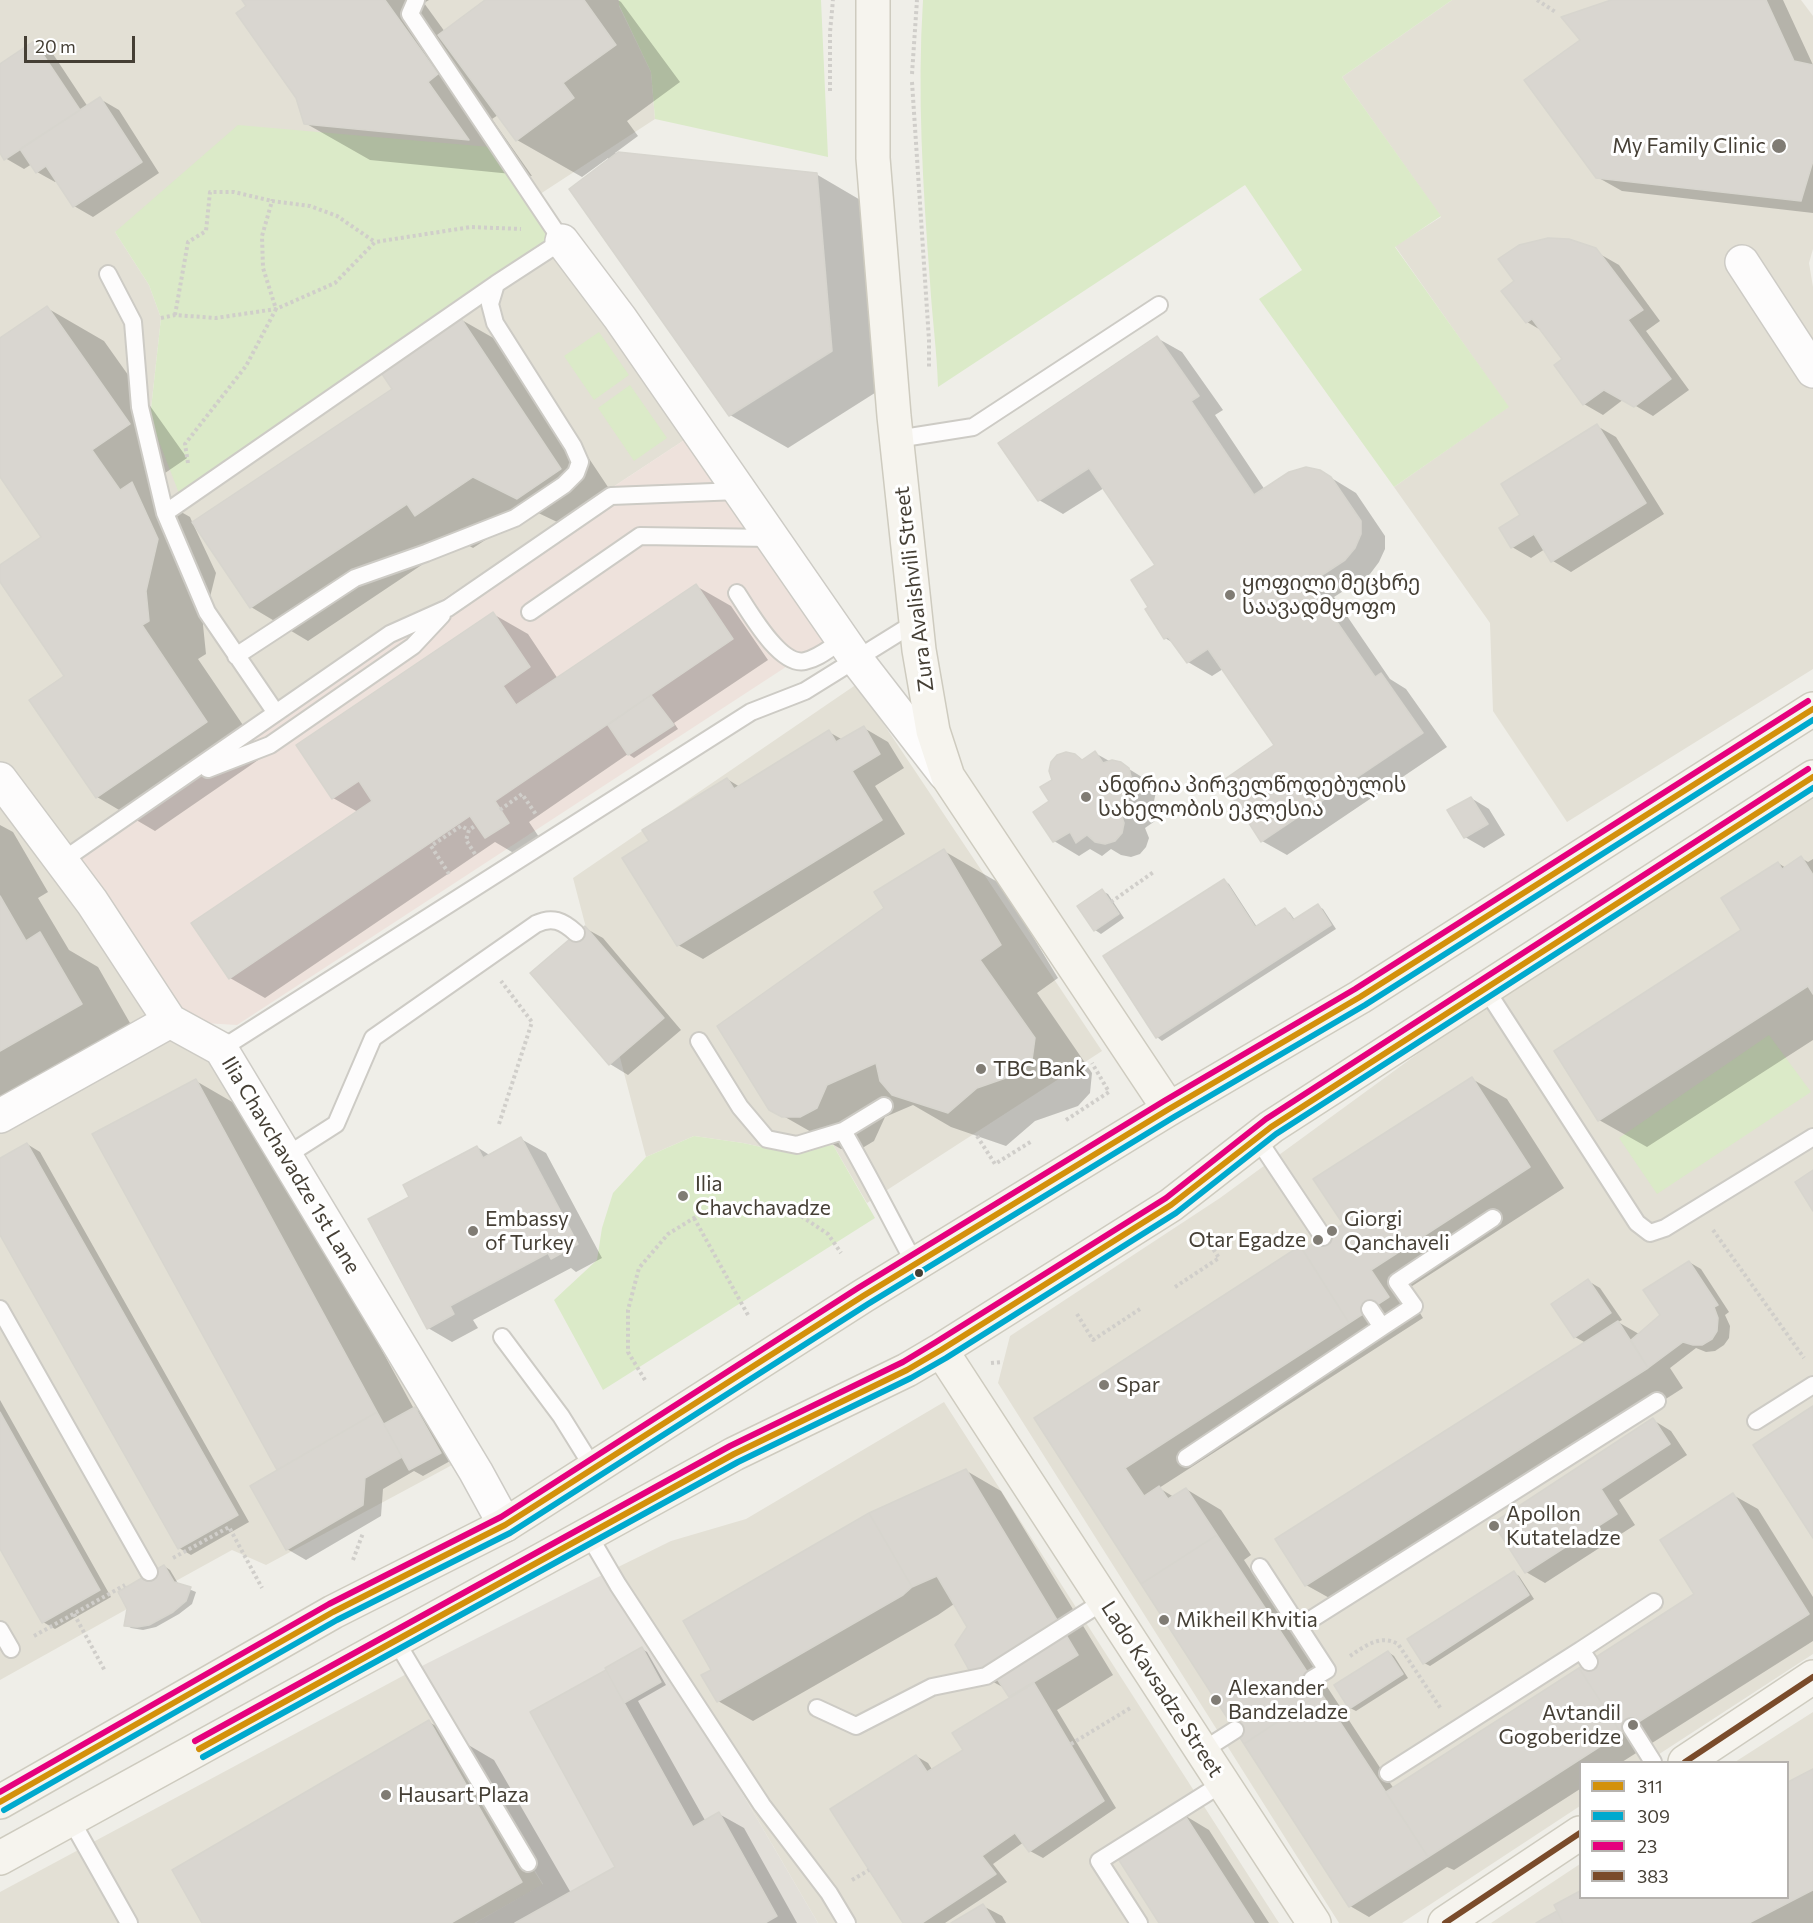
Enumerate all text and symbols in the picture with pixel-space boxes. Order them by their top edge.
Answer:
scale bar [27,24,138,62]
text: 20 m [35,35,76,57]
place label: My Family Clinic [1612,133,1766,159]
marker: My Family Clinic [1770,137,1788,155]
street label: Zura Avalishvili Street [889,485,939,693]
place label: ყოფილი მეცხრე საავადმყოფო [1242,570,1420,620]
marker: ყოფილი მეცხრე საავადმყოფო [1223,588,1237,602]
place label: ანდრია პირველწოდებულის სახელობის ეკლესია [1098,772,1406,822]
marker: ანდრია პირველწოდებულის სახელობის ეკლესია [1079,790,1093,804]
street label: Ilia Chavchavadze 1st Lane [216,1052,366,1278]
place label: TBC Bank [993,1056,1086,1082]
marker: TBC Bank [974,1062,988,1076]
place label: Ilia Chavchavadze [695,1171,831,1221]
marker: Ilia Chavchavadze [676,1189,690,1203]
place label: Embassy of Turkey [485,1206,574,1256]
place label: Giorgi Qanchaveli [1344,1206,1450,1256]
marker: Embassy of Turkey [466,1224,480,1238]
marker: Giorgi Qanchaveli [1325,1224,1339,1238]
place label: Otar Egadze [1189,1227,1306,1253]
marker: Otar Egadze [1311,1233,1325,1247]
unlabelled marker [913,1267,925,1279]
place label: Spar [1116,1372,1160,1398]
marker: Spar [1097,1378,1111,1392]
place label: Apollon Kutateladze [1506,1501,1621,1551]
marker: Apollon Kutateladze [1487,1519,1501,1533]
street label: Lado Kavsadze Street [1096,1596,1228,1782]
place label: Mikheil Khvitia [1176,1607,1318,1633]
marker: Mikheil Khvitia [1157,1613,1171,1627]
place label: Alexander Bandzeladze [1228,1675,1348,1725]
marker: Alexander Bandzeladze [1209,1693,1223,1707]
place label: Avtandil Gogoberidze [1498,1700,1621,1750]
marker: Avtandil Gogoberidze [1626,1718,1640,1732]
legend [1579,1761,1789,1899]
text: 311 [1637,1775,1663,1797]
place label: Hausart Plaza [398,1782,529,1808]
marker: Hausart Plaza [379,1788,393,1802]
text: 309 [1637,1805,1670,1827]
text: 23 [1637,1835,1657,1857]
text: 383 [1637,1865,1668,1887]

